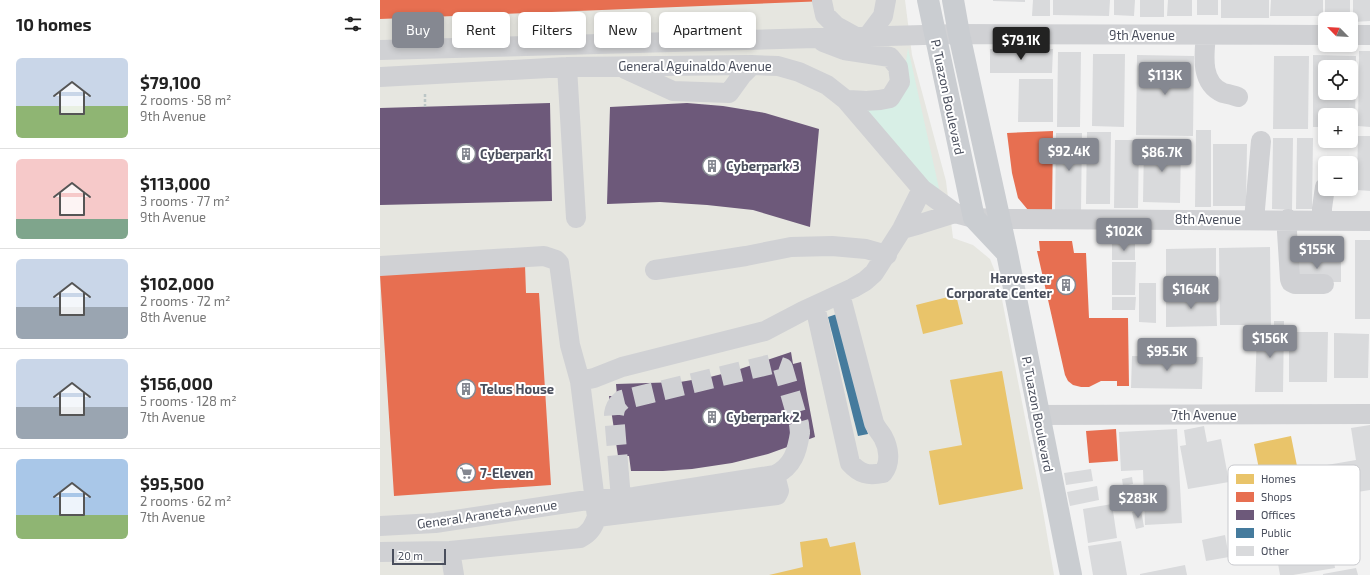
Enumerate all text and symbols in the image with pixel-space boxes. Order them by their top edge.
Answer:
chip: Buy [392,12,444,48]
chip: Rent [452,12,510,48]
chip: Filters [518,12,586,48]
chip: New [594,12,651,48]
chip: Apartment [659,12,756,48]
north arrow [1318,12,1358,52]
map controls [1318,12,1358,196]
icon: filters [342,13,364,35]
text: 10 homes [16,14,92,34]
pin: $79.1K [988,27,1054,61]
street label: 9th Avenue [1109,27,1175,43]
text: $79.1K [1002,32,1040,48]
street label: P. Tuazon Boulevard [928,38,968,156]
street label: General Aguinaldo Avenue [618,58,772,74]
button: locate [1318,60,1358,100]
pin: $113K [1137,62,1193,96]
text: $113K [1148,67,1182,83]
text: $79,100 [140,72,201,92]
icon: home [48,74,96,122]
text: 2 rooms · 58 m² [140,92,231,108]
text: 9th Avenue [140,108,206,124]
button: + [1318,108,1358,148]
pin: $92.4K [1036,138,1102,172]
pin: $86.7K [1129,139,1195,173]
building icon: Cyberpark 1 [455,143,477,165]
text: $92.4K [1048,143,1090,159]
text: $86.7K [1141,144,1183,160]
place label: Cyberpark 1 [480,146,552,162]
building icon: Cyberpark 3 [701,155,723,177]
button: − [1318,156,1358,196]
place label: Cyberpark 3 [726,158,800,174]
text: $113,000 [140,173,210,193]
icon: home [48,175,96,223]
text: 3 rooms · 77 m² [140,193,230,209]
text: 9th Avenue [140,209,206,225]
street label: 8th Avenue [1175,211,1241,227]
pin: $102K [1096,218,1152,252]
text: $102K [1105,223,1143,239]
pin: $155K [1289,236,1345,270]
text: $155K [1299,241,1335,257]
place label: Harvester Corporate Center [946,270,1052,301]
text: $102,000 [140,273,214,293]
building icon: Harvester Corporate Center [1055,274,1077,296]
icon: home [48,275,96,323]
pin: $164K [1163,276,1219,310]
text: $164K [1172,281,1210,297]
text: 2 rooms · 72 m² [140,293,231,309]
text: 8th Avenue [140,309,207,325]
pin: $156K [1242,325,1298,359]
text: $156K [1252,330,1288,346]
pin: $95.5K [1134,338,1200,372]
text: $95.5K [1147,343,1187,359]
street label: P. Tuazon Boulevard [1019,355,1057,473]
text: $156,000 [140,373,213,393]
icon: home [48,375,96,423]
building icon: Telus House [455,378,477,400]
place label: Telus House [480,381,554,397]
text: 5 rooms · 128 m² [140,393,237,409]
building icon: Cyberpark 2 [701,406,723,428]
street label: 7th Avenue [1171,407,1237,423]
text: 7th Avenue [140,409,205,425]
place label: Cyberpark 2 [726,409,800,425]
supermarket icon: 7-Eleven [455,462,477,484]
place label: 7-Eleven [480,465,534,481]
legend [1228,465,1360,565]
text: Homes [1261,472,1296,485]
text: $95,500 [140,473,204,493]
icon: home [48,475,96,523]
pin: $283K [1110,485,1166,519]
text: $283K [1119,490,1157,506]
text: Shops [1261,490,1292,503]
text: 2 rooms · 62 m² [140,493,231,509]
street label: General Araneta Avenue [416,496,558,532]
text: Offices [1261,508,1296,521]
text: 7th Avenue [140,509,205,525]
text: Public [1261,526,1291,539]
text: Other [1261,544,1290,557]
scale bar [392,547,446,566]
text: 20 m [398,549,423,562]

